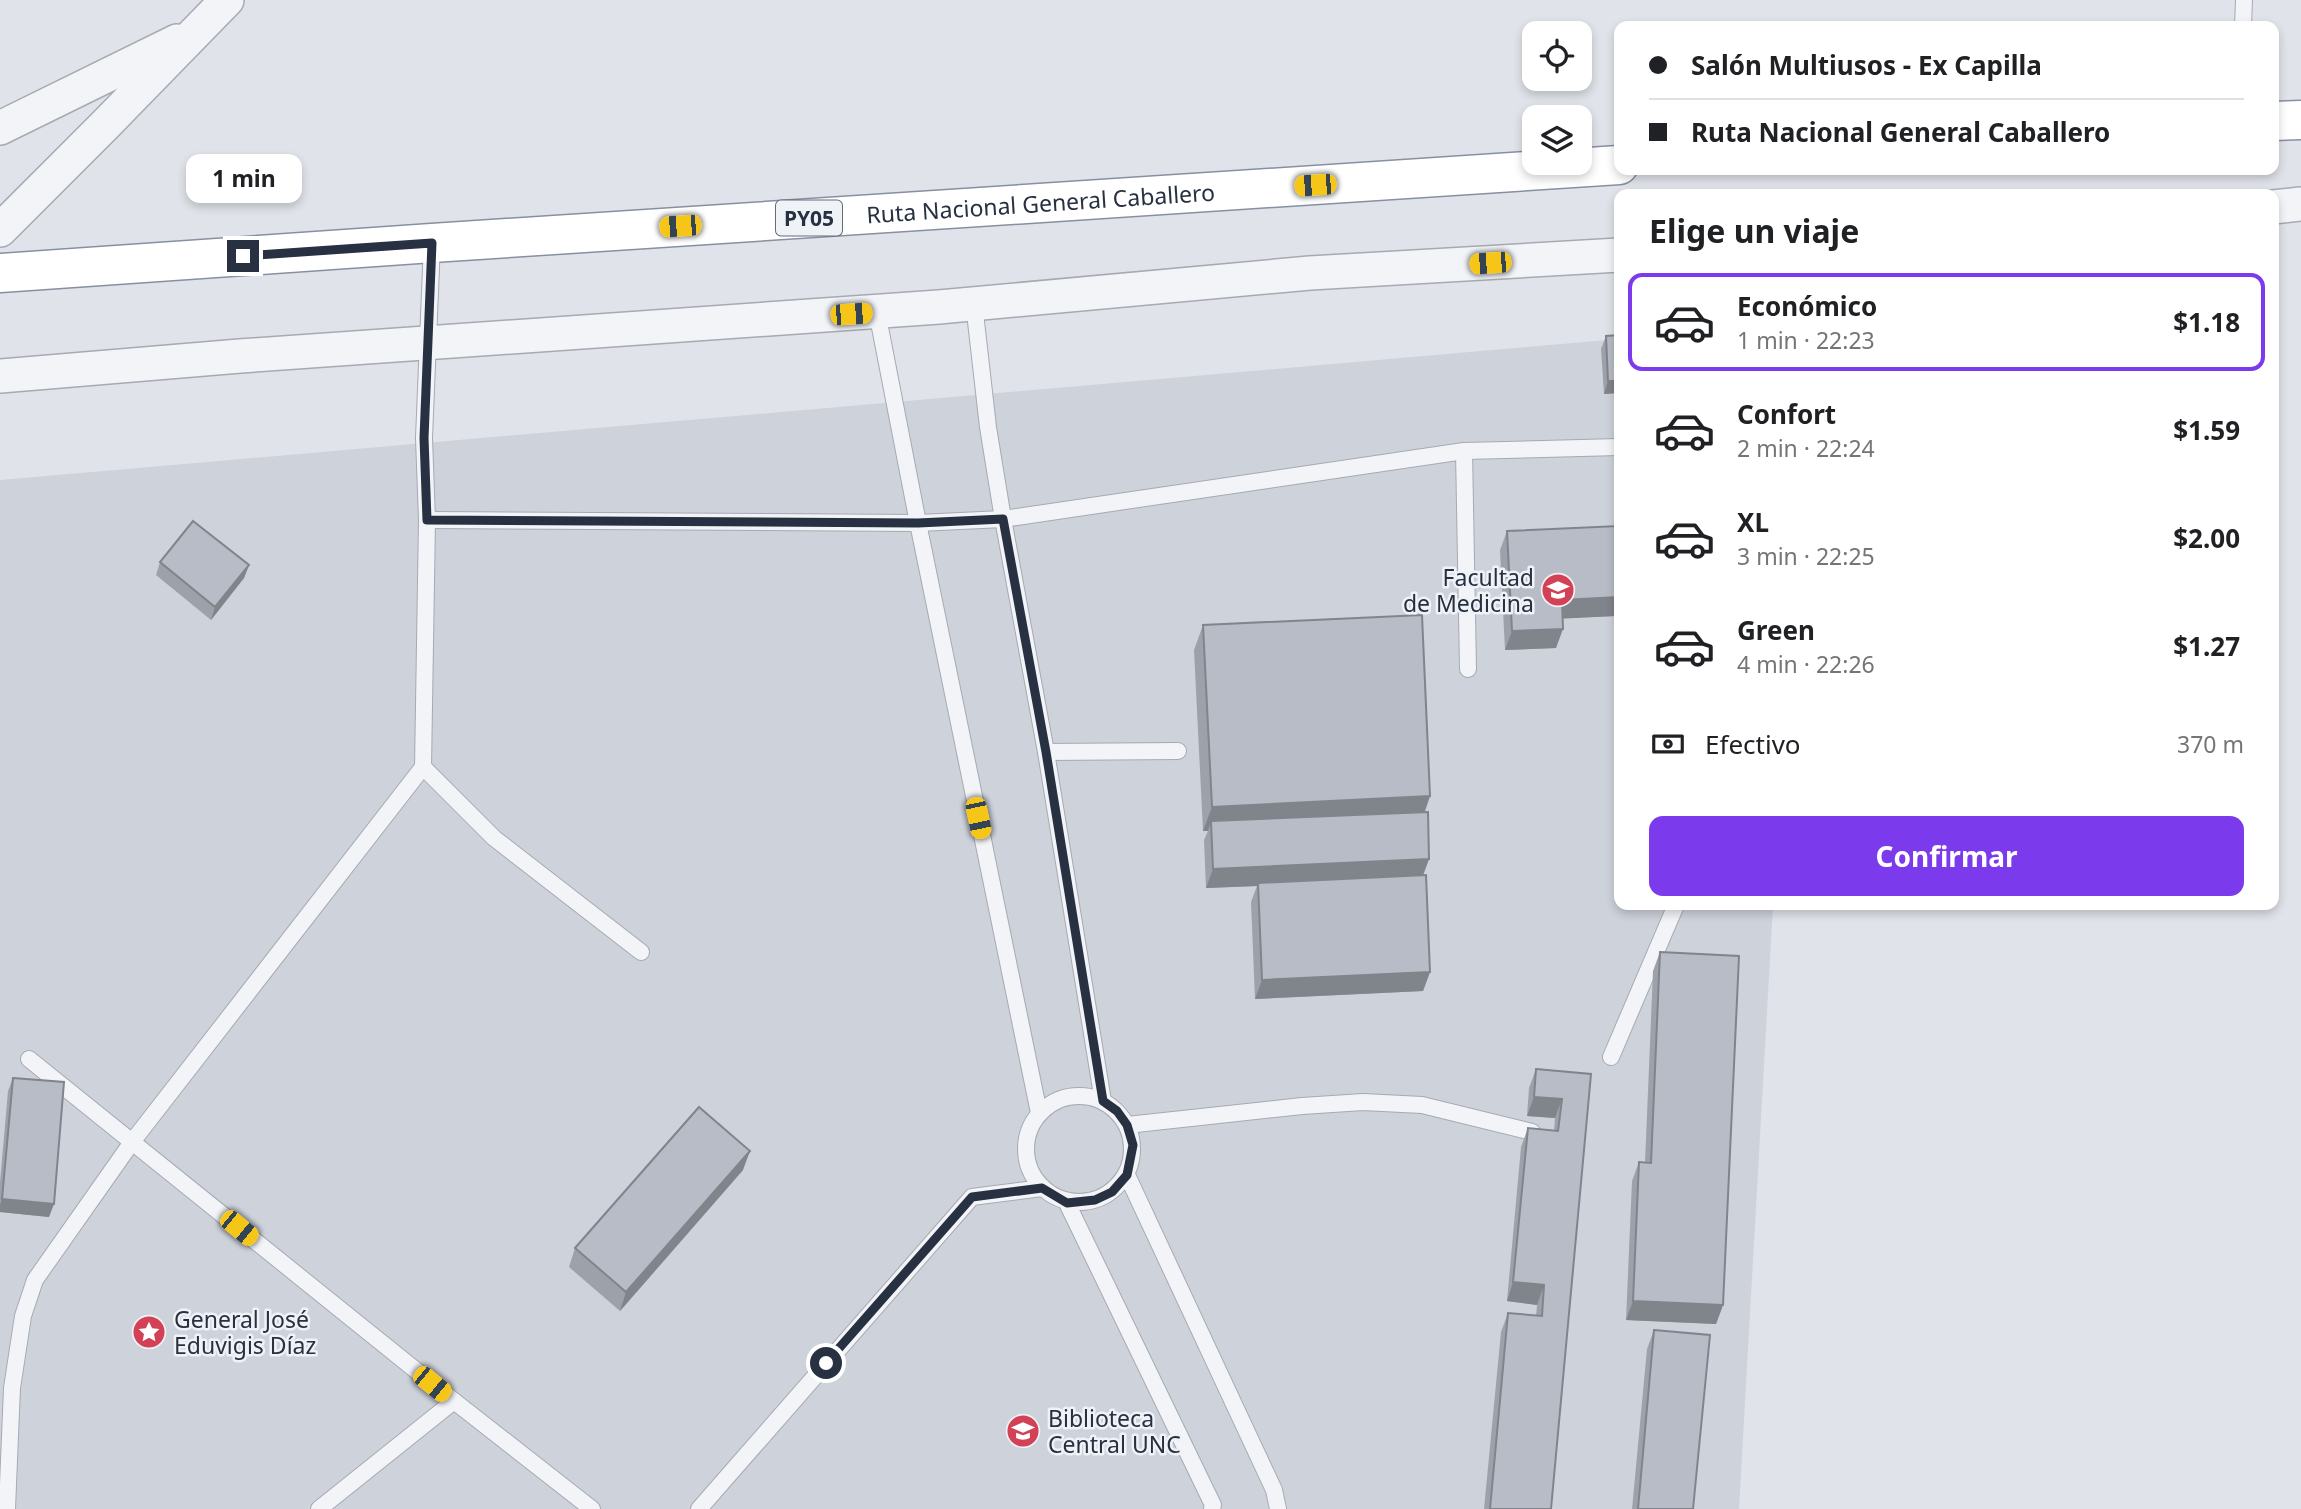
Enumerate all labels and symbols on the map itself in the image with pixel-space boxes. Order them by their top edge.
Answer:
callout: 1 min [185,154,301,204]
car [1294,173,1337,197]
street label: Ruta Nacional General Caballero [865,176,1216,230]
road number: PY05 [776,200,842,235]
car [659,214,702,238]
route end [227,240,259,272]
car [1469,251,1512,275]
car [830,302,873,326]
place label: Facultad de Medicina [1403,561,1534,619]
school or university icon: Facultad de Medicina [1539,571,1577,609]
car [964,795,993,841]
car [217,1207,262,1249]
place label: General José Eduvigis Díaz [174,1303,316,1361]
place icon: General José Eduvigis Díaz [130,1313,168,1351]
route start [810,1347,842,1379]
car [410,1363,455,1405]
place label: Biblioteca Central UNC [1048,1402,1181,1460]
school or university icon: Biblioteca Central UNC [1004,1412,1042,1450]

